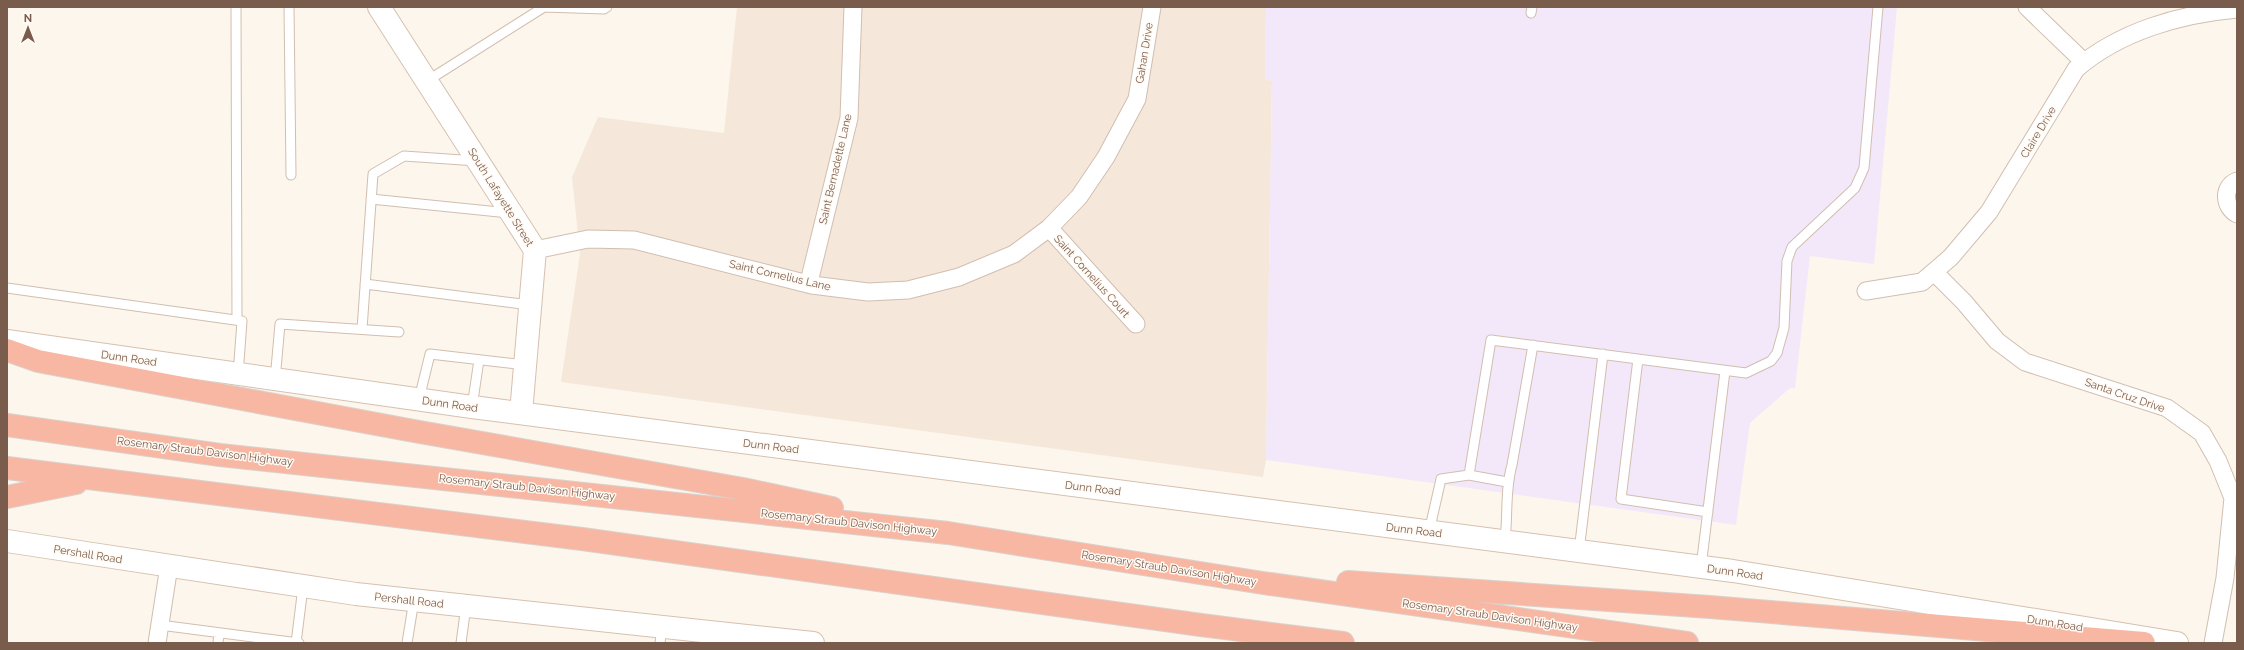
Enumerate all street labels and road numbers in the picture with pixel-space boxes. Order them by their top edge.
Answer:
street label: Gahan Drive [1133,21,1156,85]
street label: Claire Drive [2018,104,2059,161]
street label: Saint Bernadette Lane [816,112,855,226]
street label: South Lafayette Street [465,146,536,249]
street label: Saint Cornelius Court [1051,232,1132,321]
street label: Saint Cornelius Lane [728,257,833,294]
street label: Dunn Road [100,348,158,369]
street label: Santa Cruz Drive [2083,376,2167,415]
street label: Dunn Road [421,394,479,415]
street label: Rosemary Straub Davison Highway [116,434,294,469]
street label: Dunn Road [742,437,800,456]
street label: Rosemary Straub Davison Highway [438,472,616,503]
street label: Dunn Road [1064,479,1122,498]
street label: Rosemary Straub Davison Highway [760,507,938,538]
street label: Dunn Road [1385,521,1443,540]
street label: Pershall Road [53,543,123,566]
street label: Rosemary Straub Davison Highway [1080,548,1257,589]
street label: Dunn Road [1706,562,1764,583]
street label: Pershall Road [374,590,444,611]
street label: Rosemary Straub Davison Highway [1401,597,1579,634]
street label: Dunn Road [2026,613,2084,634]

